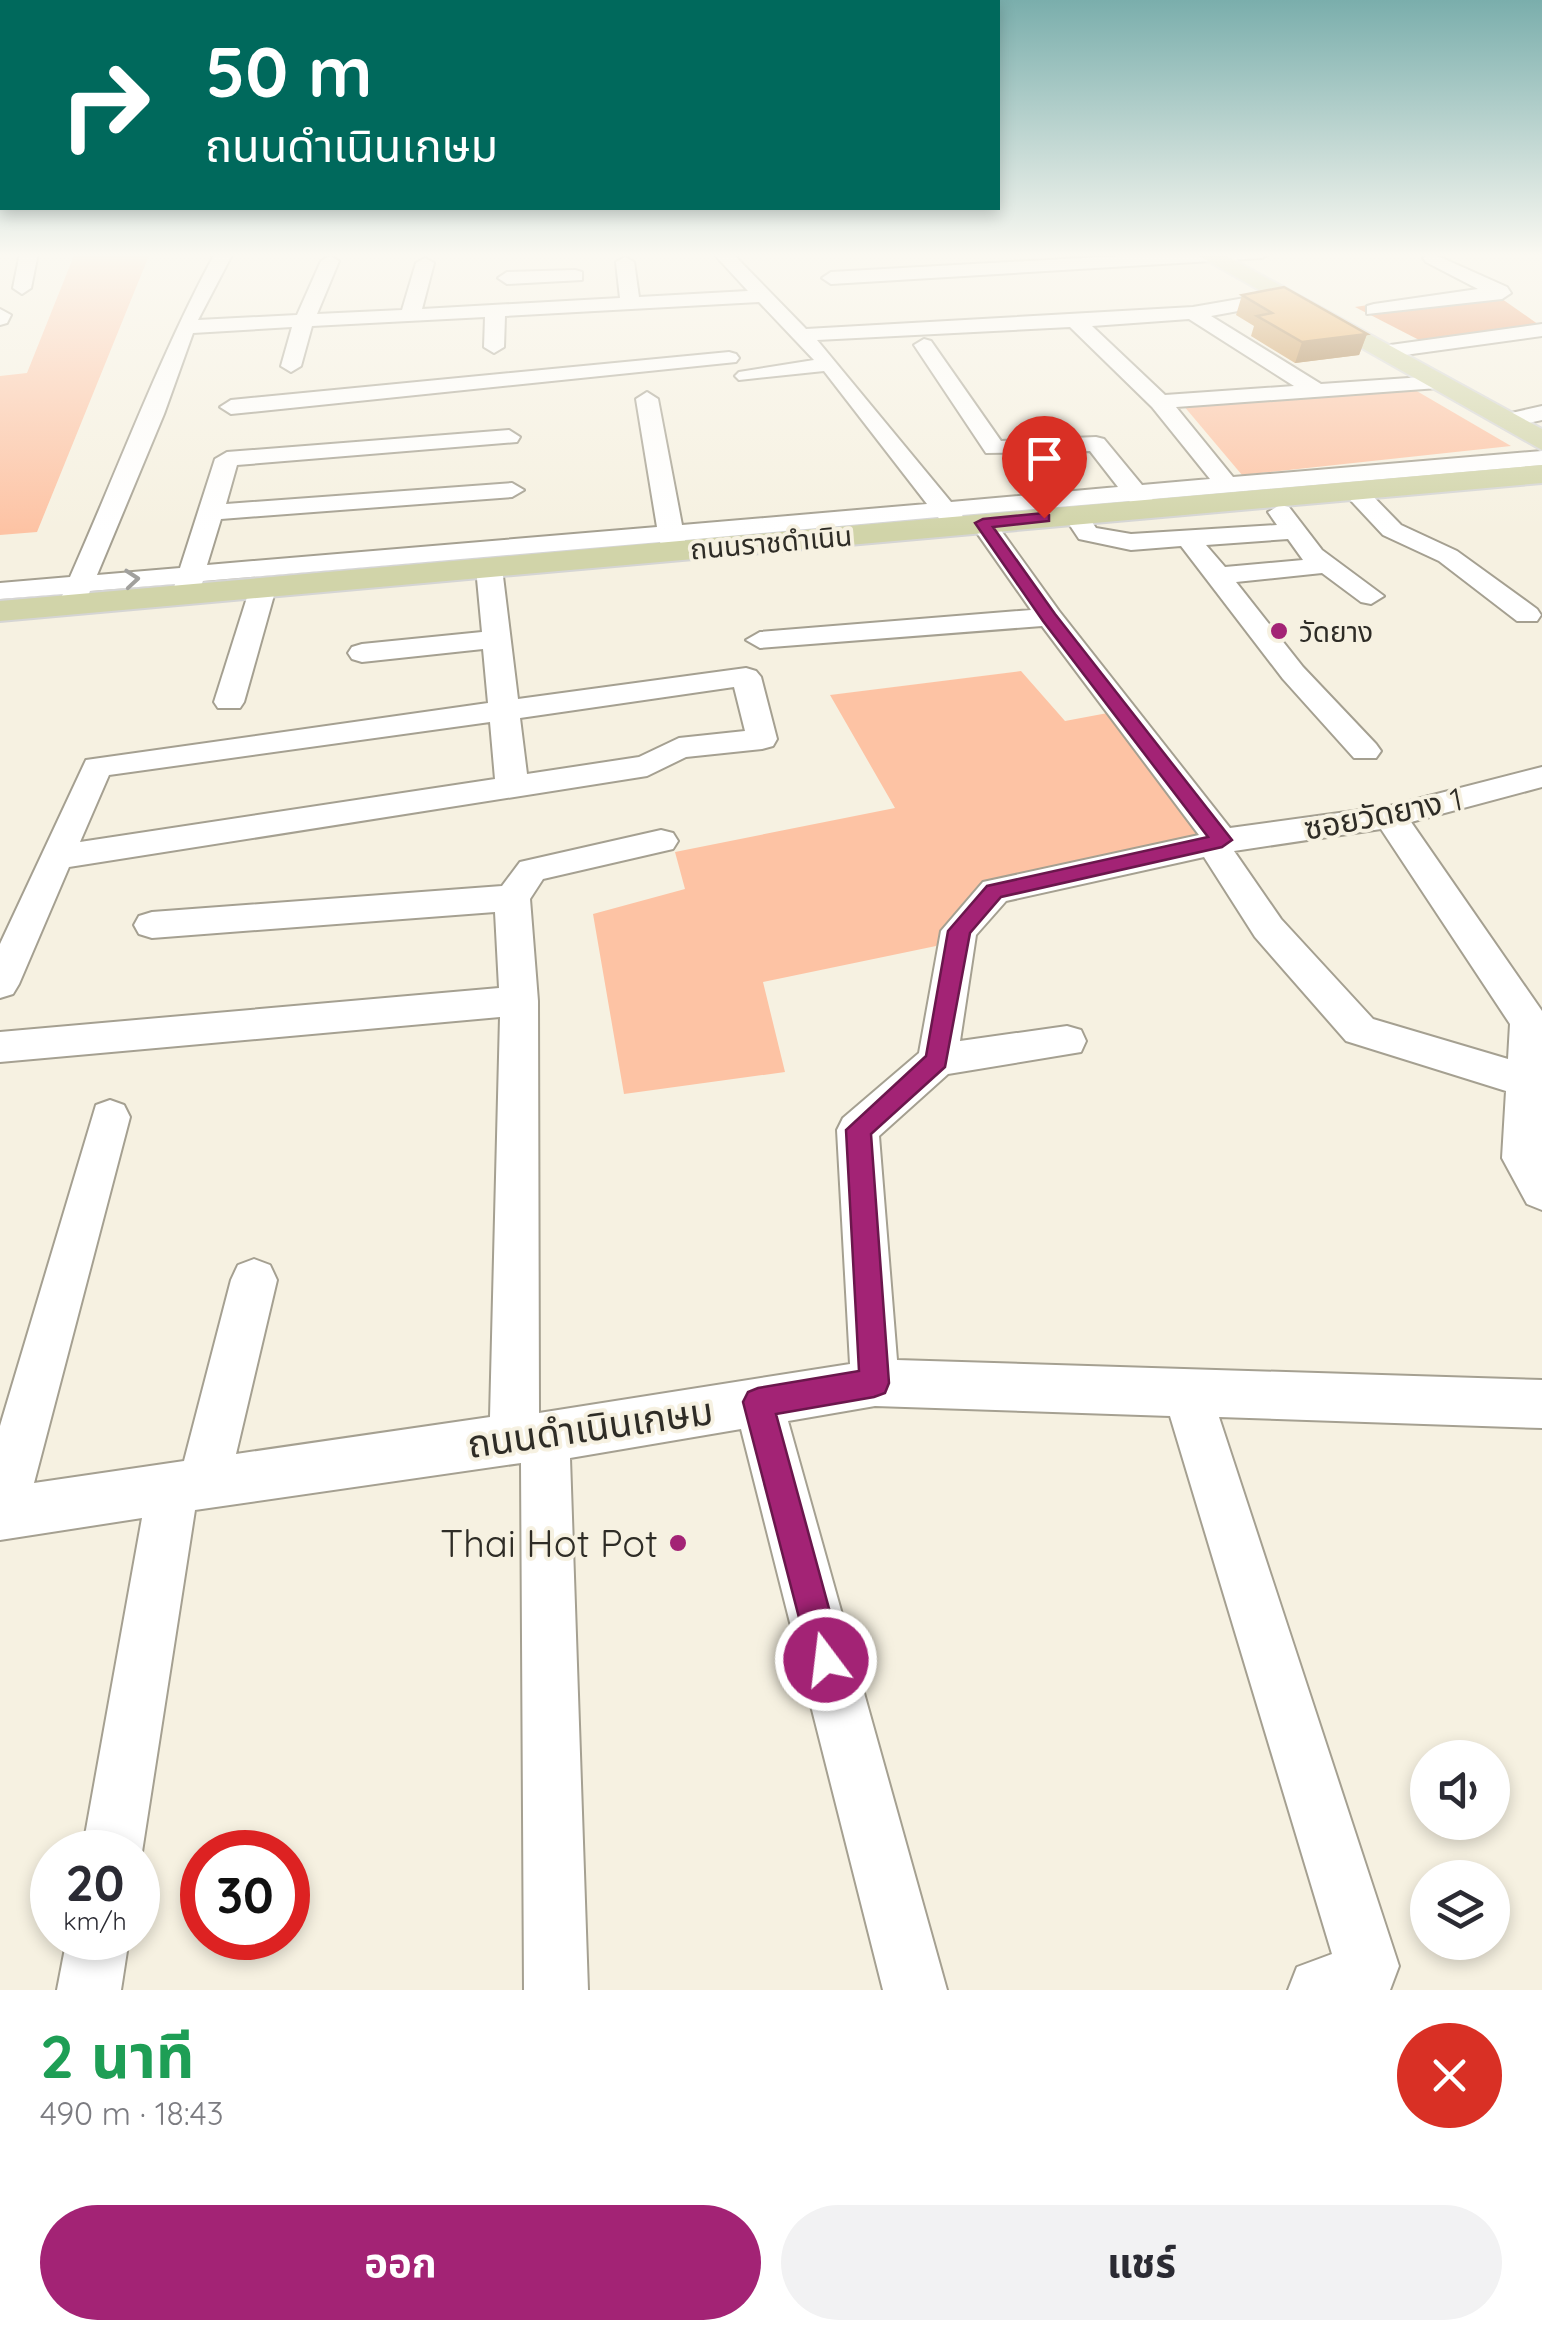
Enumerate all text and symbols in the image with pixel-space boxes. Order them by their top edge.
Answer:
text: 50 m [205,27,372,115]
icon: right [40,40,170,170]
text: ถนนดำเนินเกษม [205,117,498,173]
pin [1002,416,1087,519]
icon: arrive [1017,431,1072,486]
street label: ถนนราชดำเนิน [688,517,854,567]
one-way arrow [124,568,140,590]
place label: วัดยาง [1299,614,1373,649]
marker: วัดยาง [1268,620,1290,642]
street label: ซอยวัดยาง 1 [1300,778,1466,848]
street label: ถนนดำเนินเกษม [464,1386,716,1468]
place label: Thai Hot Pot [440,1519,658,1567]
marker: Thai Hot Pot [667,1532,689,1554]
position arrow [774,1608,878,1712]
map controls [1410,1740,1510,1960]
button: sound [1410,1740,1510,1840]
speed limit sign: 30 [180,1830,310,1960]
text: 20 [65,1851,125,1914]
button: layers [1410,1860,1510,1960]
text: km/h [63,1905,127,1936]
text: 2 นาที [40,2018,194,2093]
button: close [1397,2023,1502,2128]
text: 490 m · 18:43 [40,2093,224,2133]
button: ออก [40,2205,761,2320]
button: แชร์ [781,2205,1502,2320]

